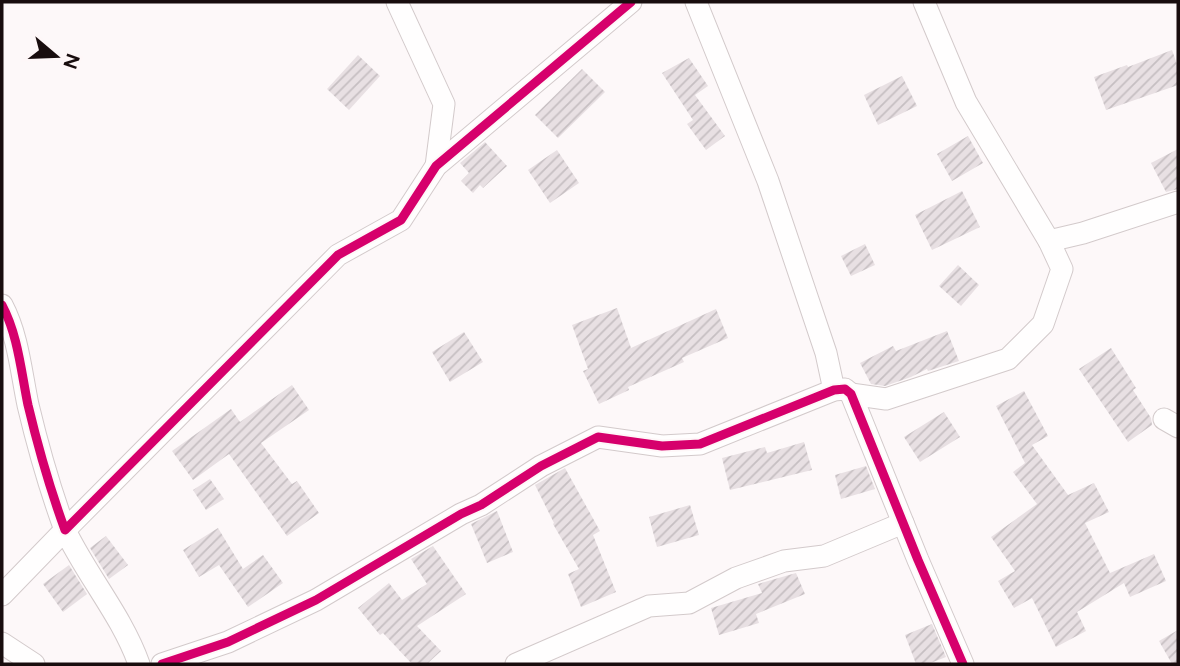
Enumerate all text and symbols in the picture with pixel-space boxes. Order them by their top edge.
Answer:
north arrow [21,21,91,91]
text: N [58,51,85,72]

